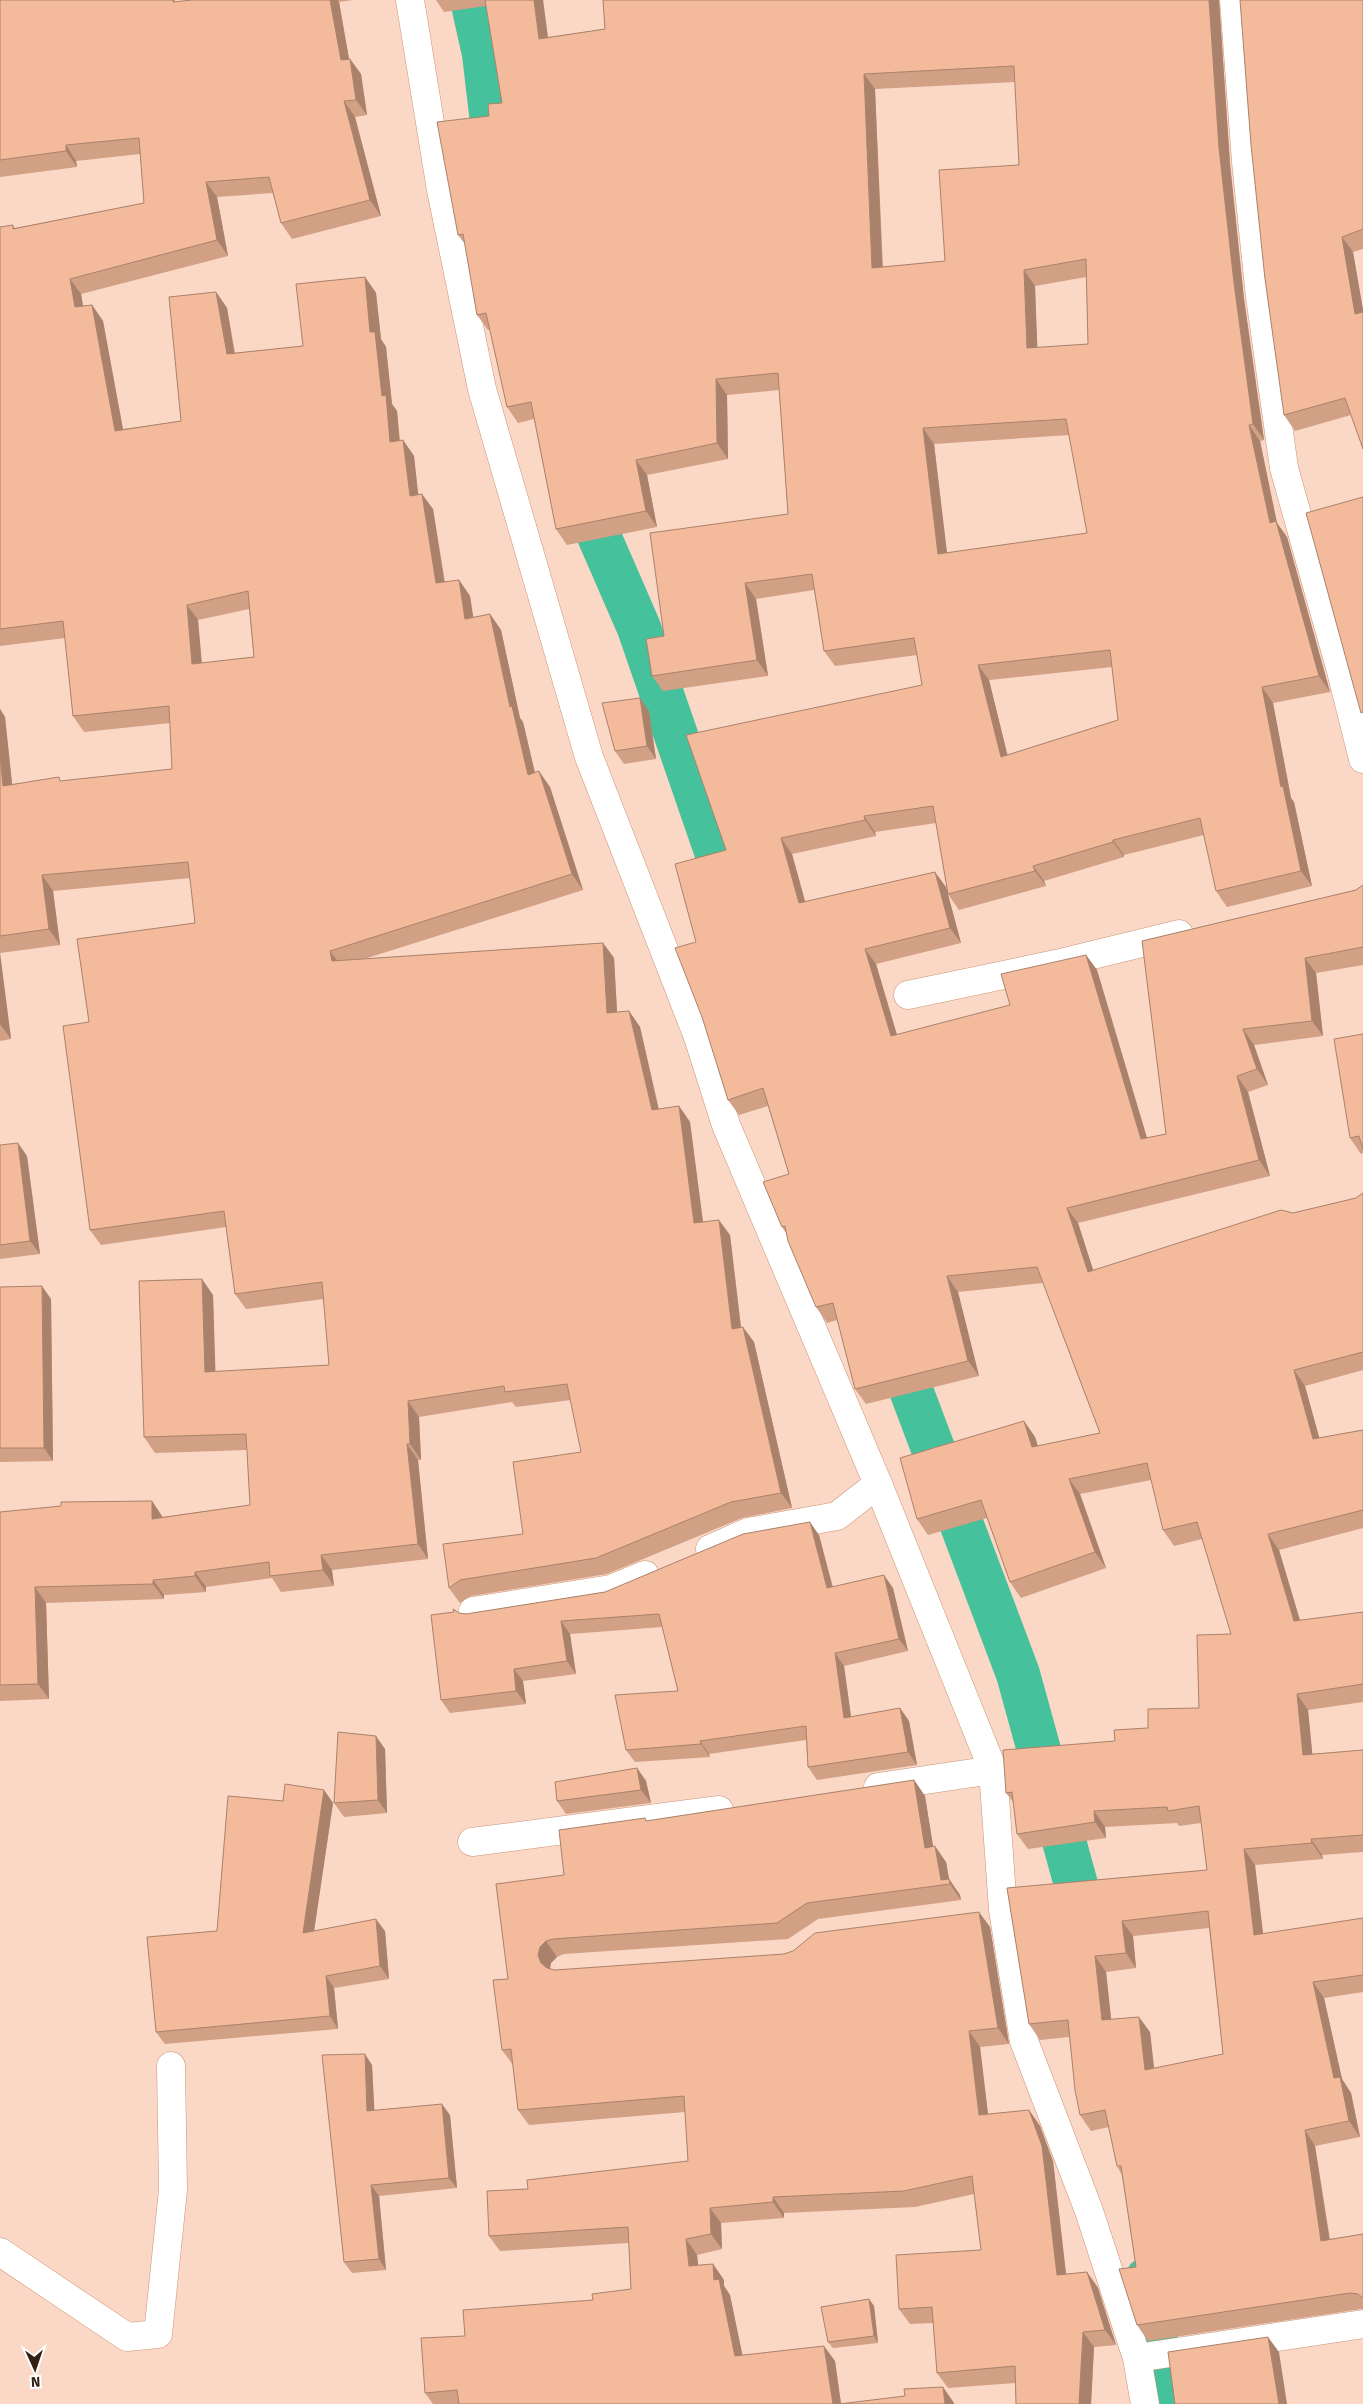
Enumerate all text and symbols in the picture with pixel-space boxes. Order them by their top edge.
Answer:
north arrow [10,2344,60,2394]
text: N [31,2373,41,2390]

